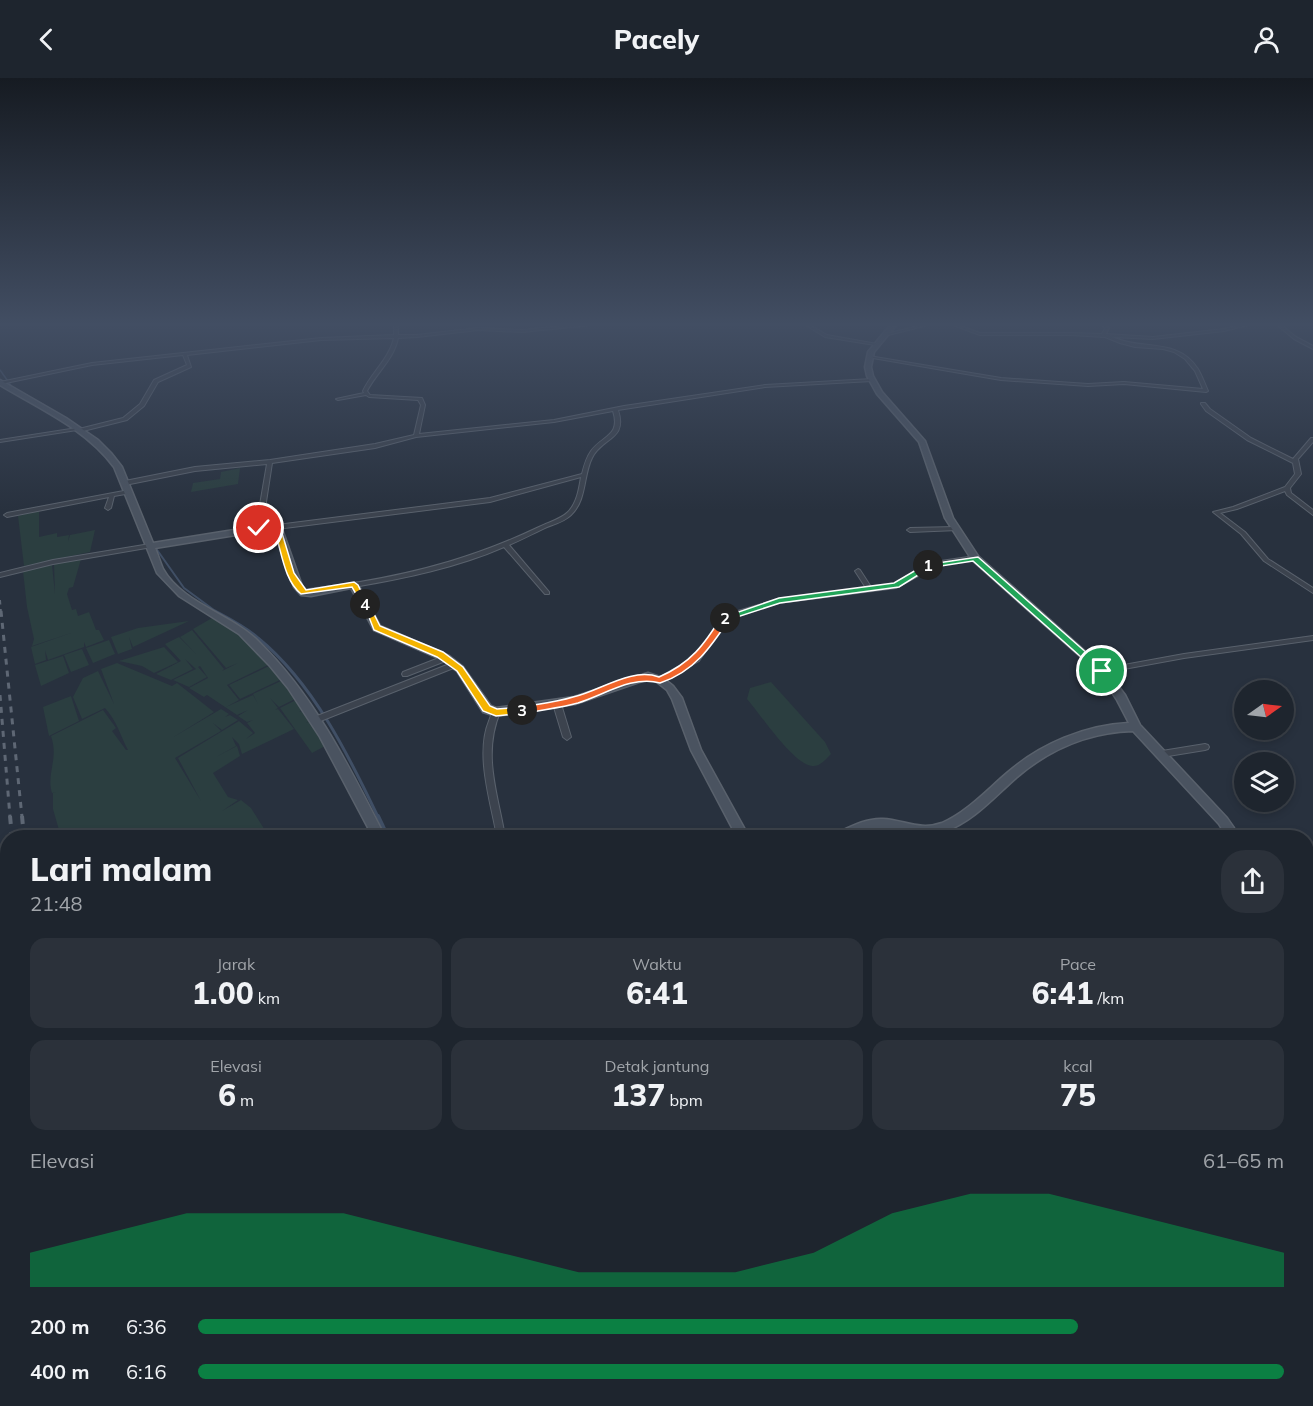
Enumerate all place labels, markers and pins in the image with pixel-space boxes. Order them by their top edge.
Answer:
pin [233,502,284,553]
pin: 1 [913,550,943,580]
pin: 4 [350,589,380,619]
pin: 2 [710,603,740,633]
pin [1076,645,1127,696]
pin: 3 [507,695,537,725]

